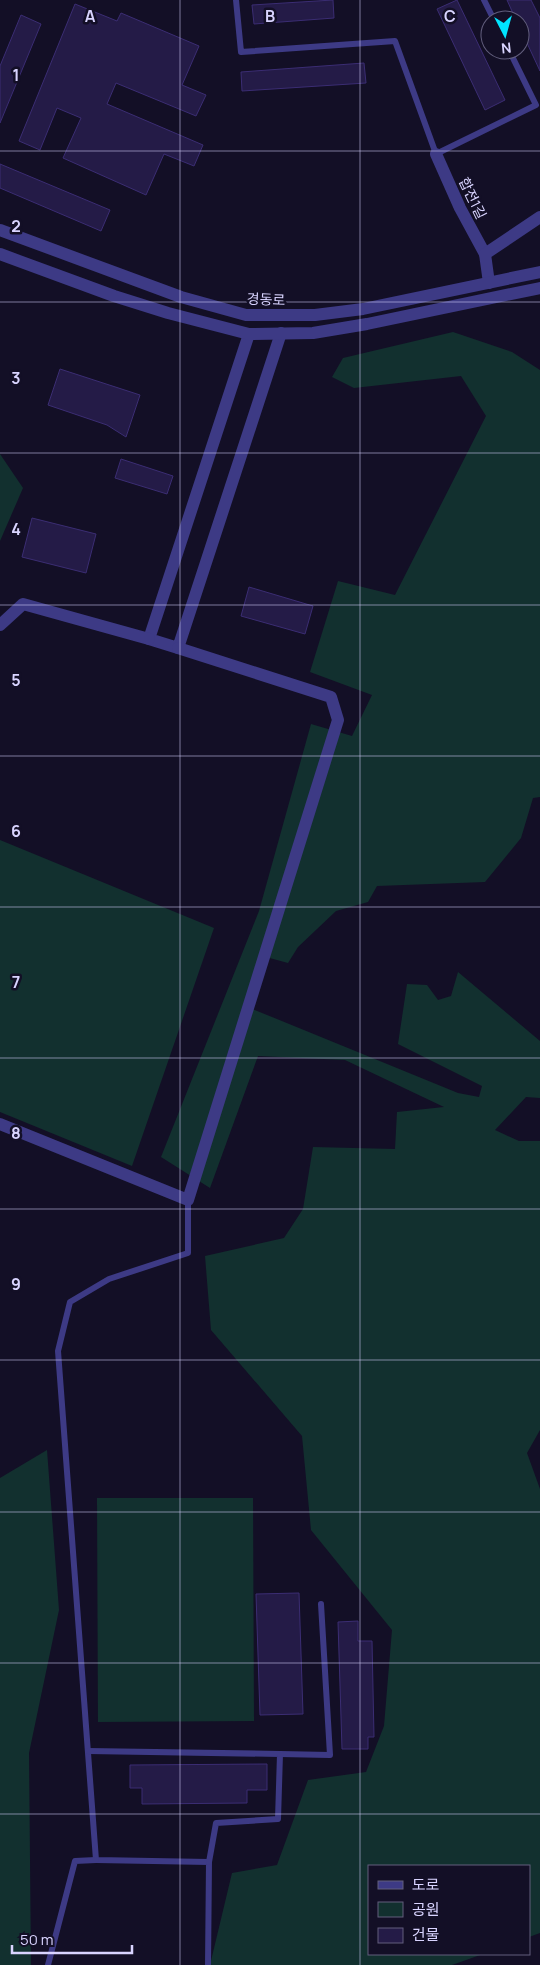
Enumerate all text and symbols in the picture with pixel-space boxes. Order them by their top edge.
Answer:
text: A [85,5,96,27]
text: B [265,5,275,27]
text: C [444,5,456,27]
north arrow [480,10,530,60]
text: N [500,38,512,58]
text: 1 [12,64,20,86]
street label: 합전1길 [455,174,491,222]
text: 2 [11,215,21,237]
street label: 경동로 [246,289,286,309]
text: 3 [11,367,21,389]
text: 4 [11,518,21,540]
text: 5 [11,669,21,691]
text: 6 [11,820,21,842]
text: 7 [12,971,20,993]
text: 8 [11,1122,21,1144]
text: 9 [11,1273,21,1295]
legend [368,1865,530,1955]
text: 도로 [412,1874,440,1895]
text: 공원 [412,1899,440,1920]
scale bar [12,1922,132,1954]
text: 건물 [412,1924,440,1945]
text: 50 m [20,1929,54,1950]

